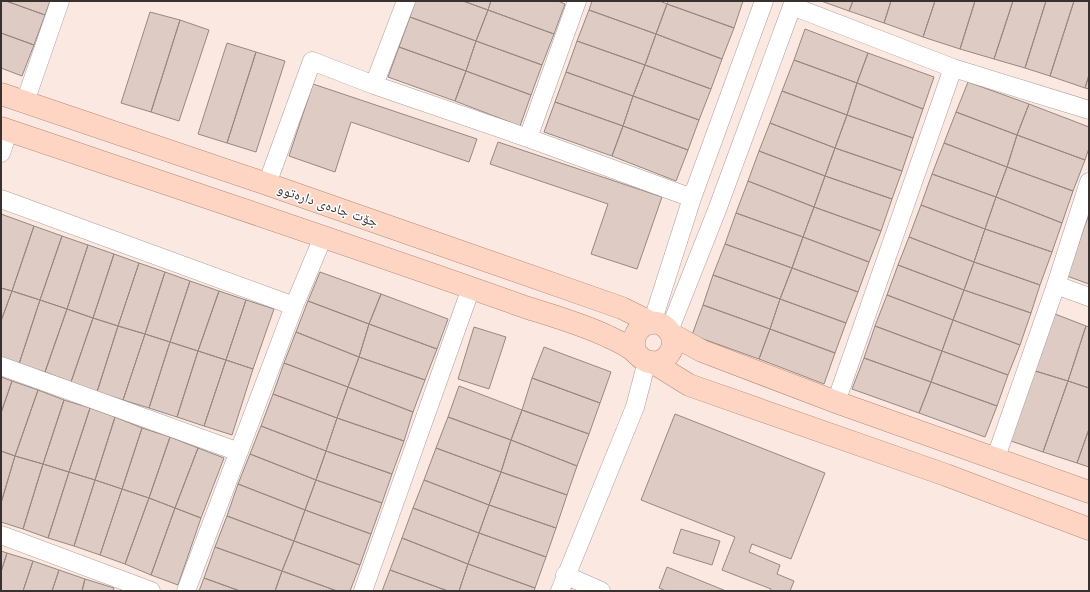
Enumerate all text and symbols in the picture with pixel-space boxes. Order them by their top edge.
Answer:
street label: جۆت جادەی دارەتوو [275,178,381,232]

